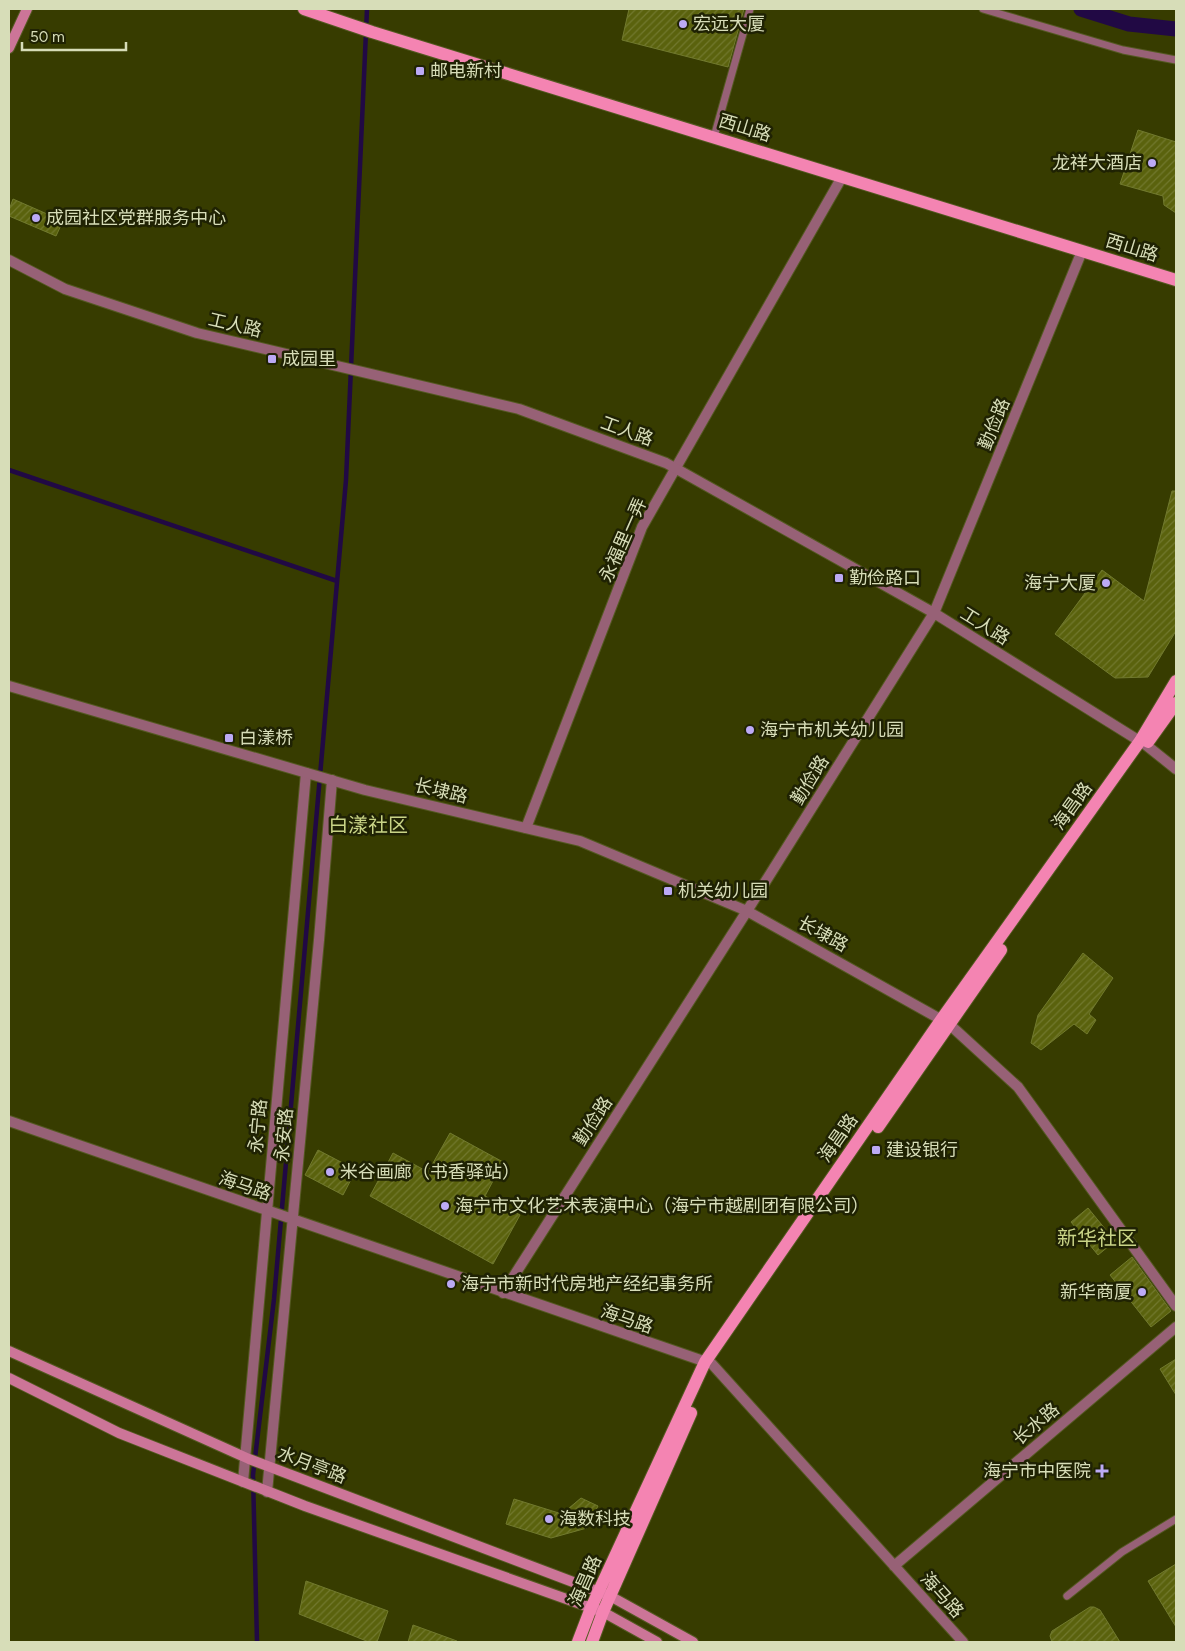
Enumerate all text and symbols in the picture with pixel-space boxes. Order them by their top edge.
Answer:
place label: 宏远大厦 [693,13,765,35]
marker: 宏远大厦 [677,18,689,30]
scale bar [22,20,126,52]
text: 50 m [30,28,65,46]
place label: 邮电新村 [430,60,502,82]
marker: 邮电新村 [414,65,426,77]
street label: 西山路 [716,110,774,146]
place label: 龙祥大酒店 [1052,152,1142,174]
marker: 龙祥大酒店 [1146,157,1158,169]
place label: 成园社区党群服务中心 [46,207,226,229]
marker: 成园社区党群服务中心 [30,212,42,224]
street label: 西山路 [1103,230,1161,266]
street label: 工人路 [206,308,264,342]
place label: 成园里 [282,348,336,370]
marker: 成园里 [266,353,278,365]
street label: 勤俭路 [974,395,1014,453]
street label: 工人路 [598,411,656,451]
street label: 永福里一弄 [595,494,651,586]
place label: 勤俭路口 [849,567,921,589]
marker: 勤俭路口 [833,572,845,584]
place label: 海宁大厦 [1024,572,1096,594]
marker: 海宁大厦 [1100,577,1112,589]
street label: 工人路 [956,602,1014,650]
place label: 海宁市机关幼儿园 [760,719,904,741]
marker: 海宁市机关幼儿园 [744,724,756,736]
place label: 白漾桥 [239,727,293,749]
marker: 白漾桥 [223,732,235,744]
street label: 勤俭路 [786,751,834,809]
street label: 长埭路 [412,774,470,808]
street label: 海昌路 [1047,778,1097,834]
district label: 白漾社区 [328,813,408,837]
place label: 机关幼儿园 [678,880,768,902]
marker: 机关幼儿园 [662,885,674,897]
street label: 长埭路 [794,911,852,957]
street label: 勤俭路 [569,1092,617,1150]
street label: 永宁路 [245,1098,271,1154]
street label: 永安路 [271,1107,297,1163]
street label: 海昌路 [814,1110,862,1166]
place label: 建设银行 [886,1139,958,1161]
marker: 建设银行 [870,1144,882,1156]
place label: 米谷画廊（书香驿站） [340,1161,520,1183]
marker: 米谷画廊（书香驿站） [324,1166,336,1178]
street label: 海马路 [216,1167,274,1205]
place label: 海宁市文化艺术表演中心（海宁市越剧团有限公司） [455,1195,869,1217]
marker: 海宁市文化艺术表演中心（海宁市越剧团有限公司） [439,1200,451,1212]
district label: 新华社区 [1057,1226,1137,1250]
place label: 海宁市新时代房地产经纪事务所 [461,1273,713,1295]
marker: 海宁市新时代房地产经纪事务所 [445,1278,457,1290]
place label: 新华商厦 [1060,1281,1132,1303]
marker: 新华商厦 [1136,1286,1148,1298]
street label: 海马路 [598,1300,656,1338]
street label: 长水路 [1008,1398,1064,1450]
street label: 水月亭路 [274,1442,350,1488]
place label: 海宁市中医院 [983,1460,1091,1482]
marker: 海宁市中医院 [1095,1464,1109,1478]
place label: 海数科技 [559,1508,631,1530]
marker: 海数科技 [543,1513,555,1525]
street label: 海昌路 [564,1552,606,1610]
street label: 海马路 [916,1568,968,1622]

